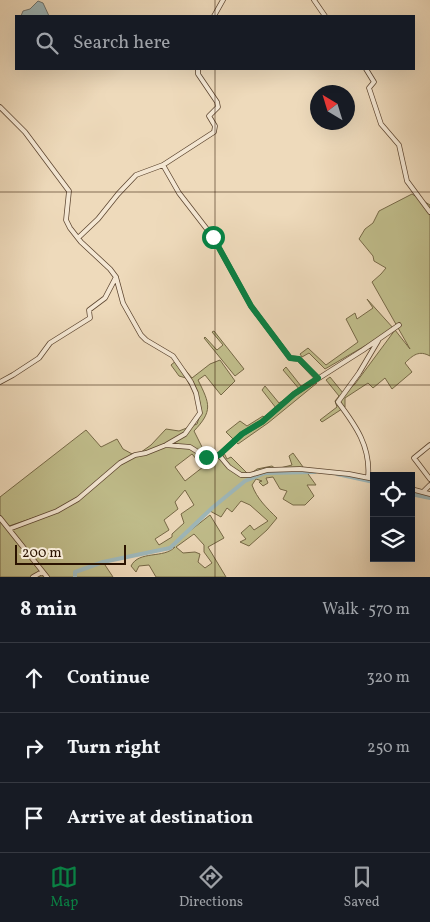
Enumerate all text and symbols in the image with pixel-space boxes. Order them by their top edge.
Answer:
search box [15,15,415,70]
icon: search [33,29,61,57]
text: Search here [73,30,170,56]
north arrow [310,85,355,130]
route start [202,226,225,249]
route end [195,446,218,469]
map controls [370,472,415,562]
button: locate [370,472,415,517]
button: layers [370,517,415,562]
scale bar [15,542,126,565]
text: 200 m [22,544,62,563]
text: 8 min [20,595,77,624]
text: Walk · 570 m [322,599,410,621]
icon: ahead [20,664,48,692]
text: Continue [67,665,150,691]
text: 320 m [366,667,410,689]
icon: right [20,734,48,762]
text: Turn right [67,735,160,761]
text: 250 m [367,737,410,759]
icon: arrive [20,804,48,832]
text: Arrive at destination [67,805,253,831]
tab: Map [50,863,78,912]
tab: Directions [179,863,243,912]
tab: Saved [344,863,380,912]

